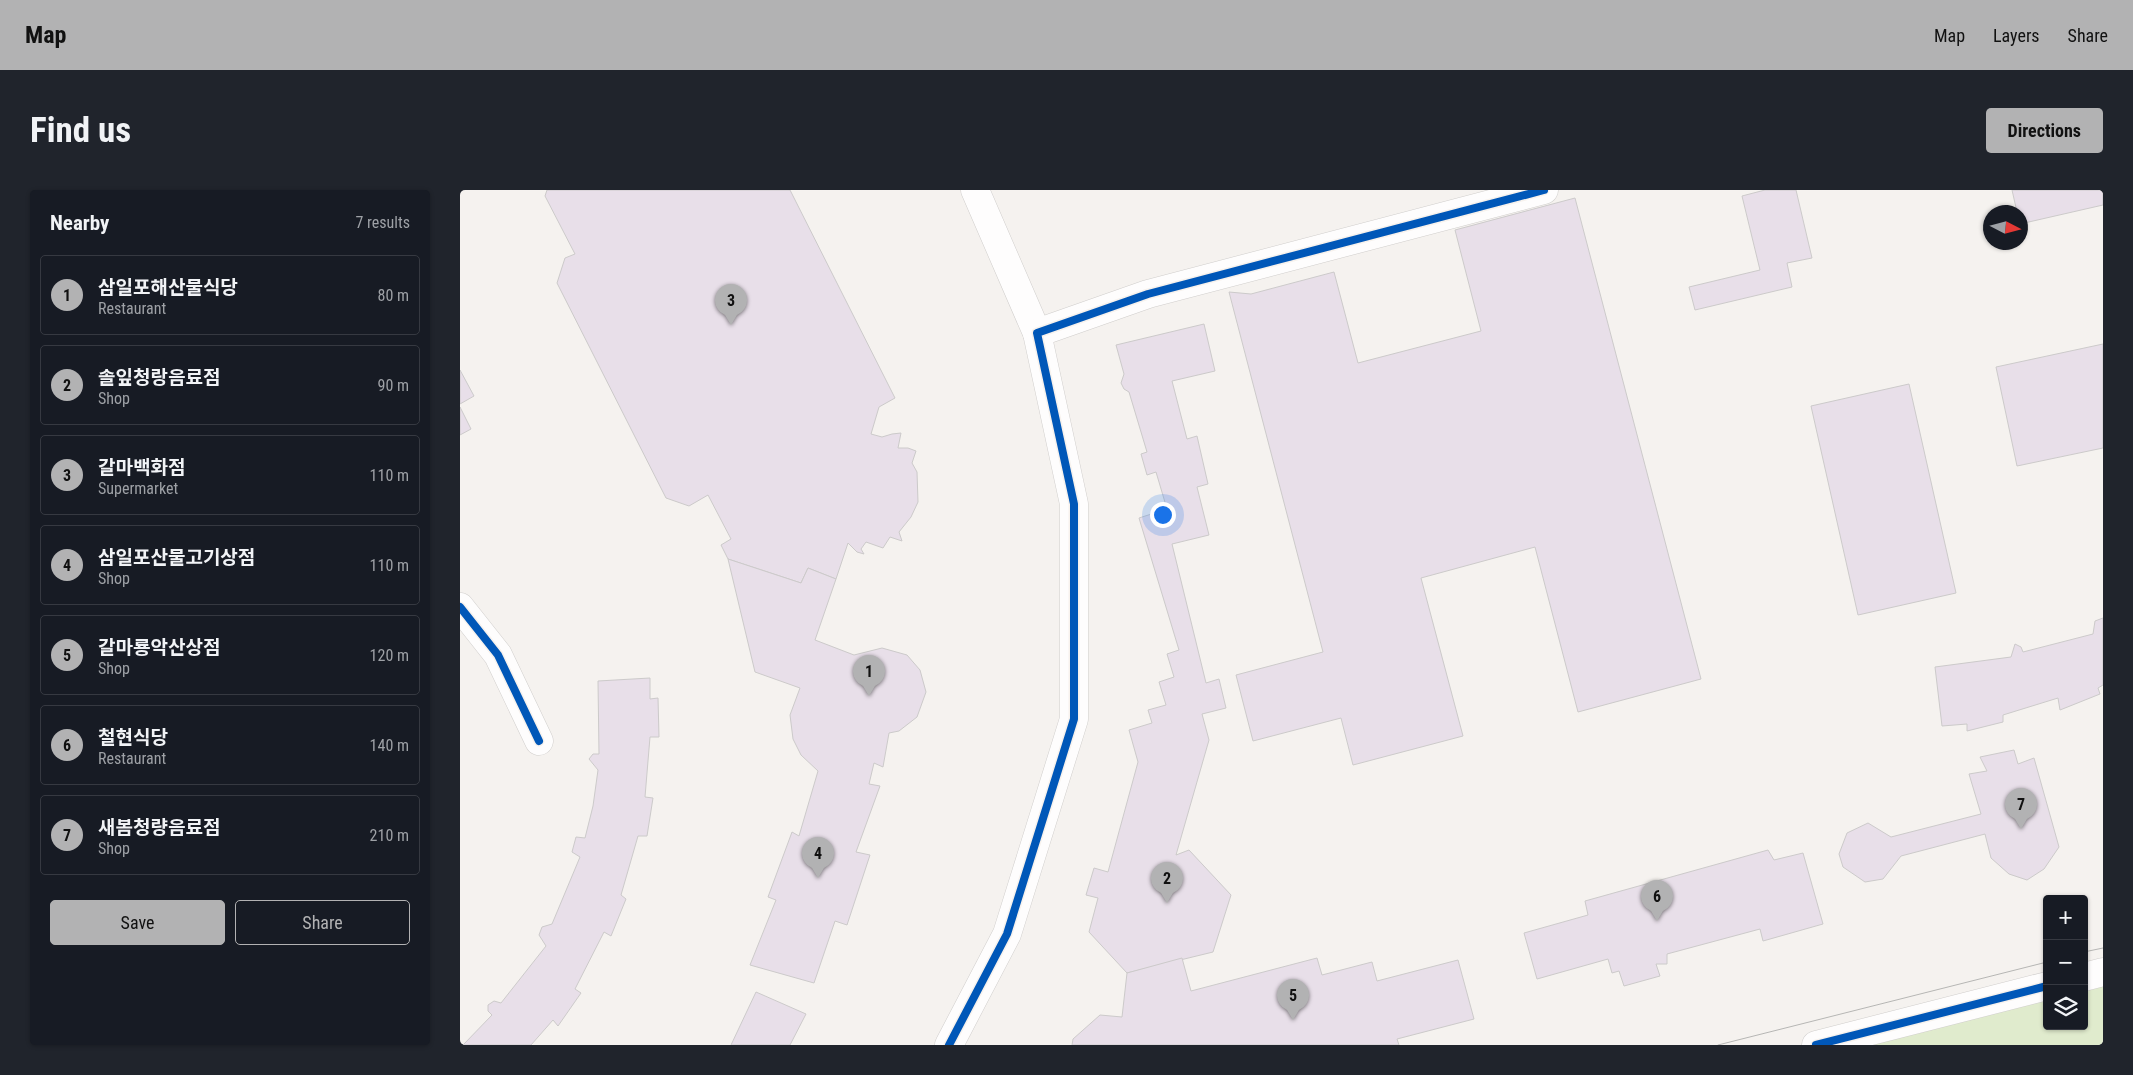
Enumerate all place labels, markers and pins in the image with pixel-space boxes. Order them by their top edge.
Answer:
pin: 3 [715,284,747,325]
pin: 1 [853,655,885,696]
pin: 7 [2005,788,2037,829]
pin: 4 [802,837,834,878]
pin: 2 [1151,862,1183,903]
pin: 6 [1641,880,1673,921]
pin: 5 [1277,979,1309,1020]

